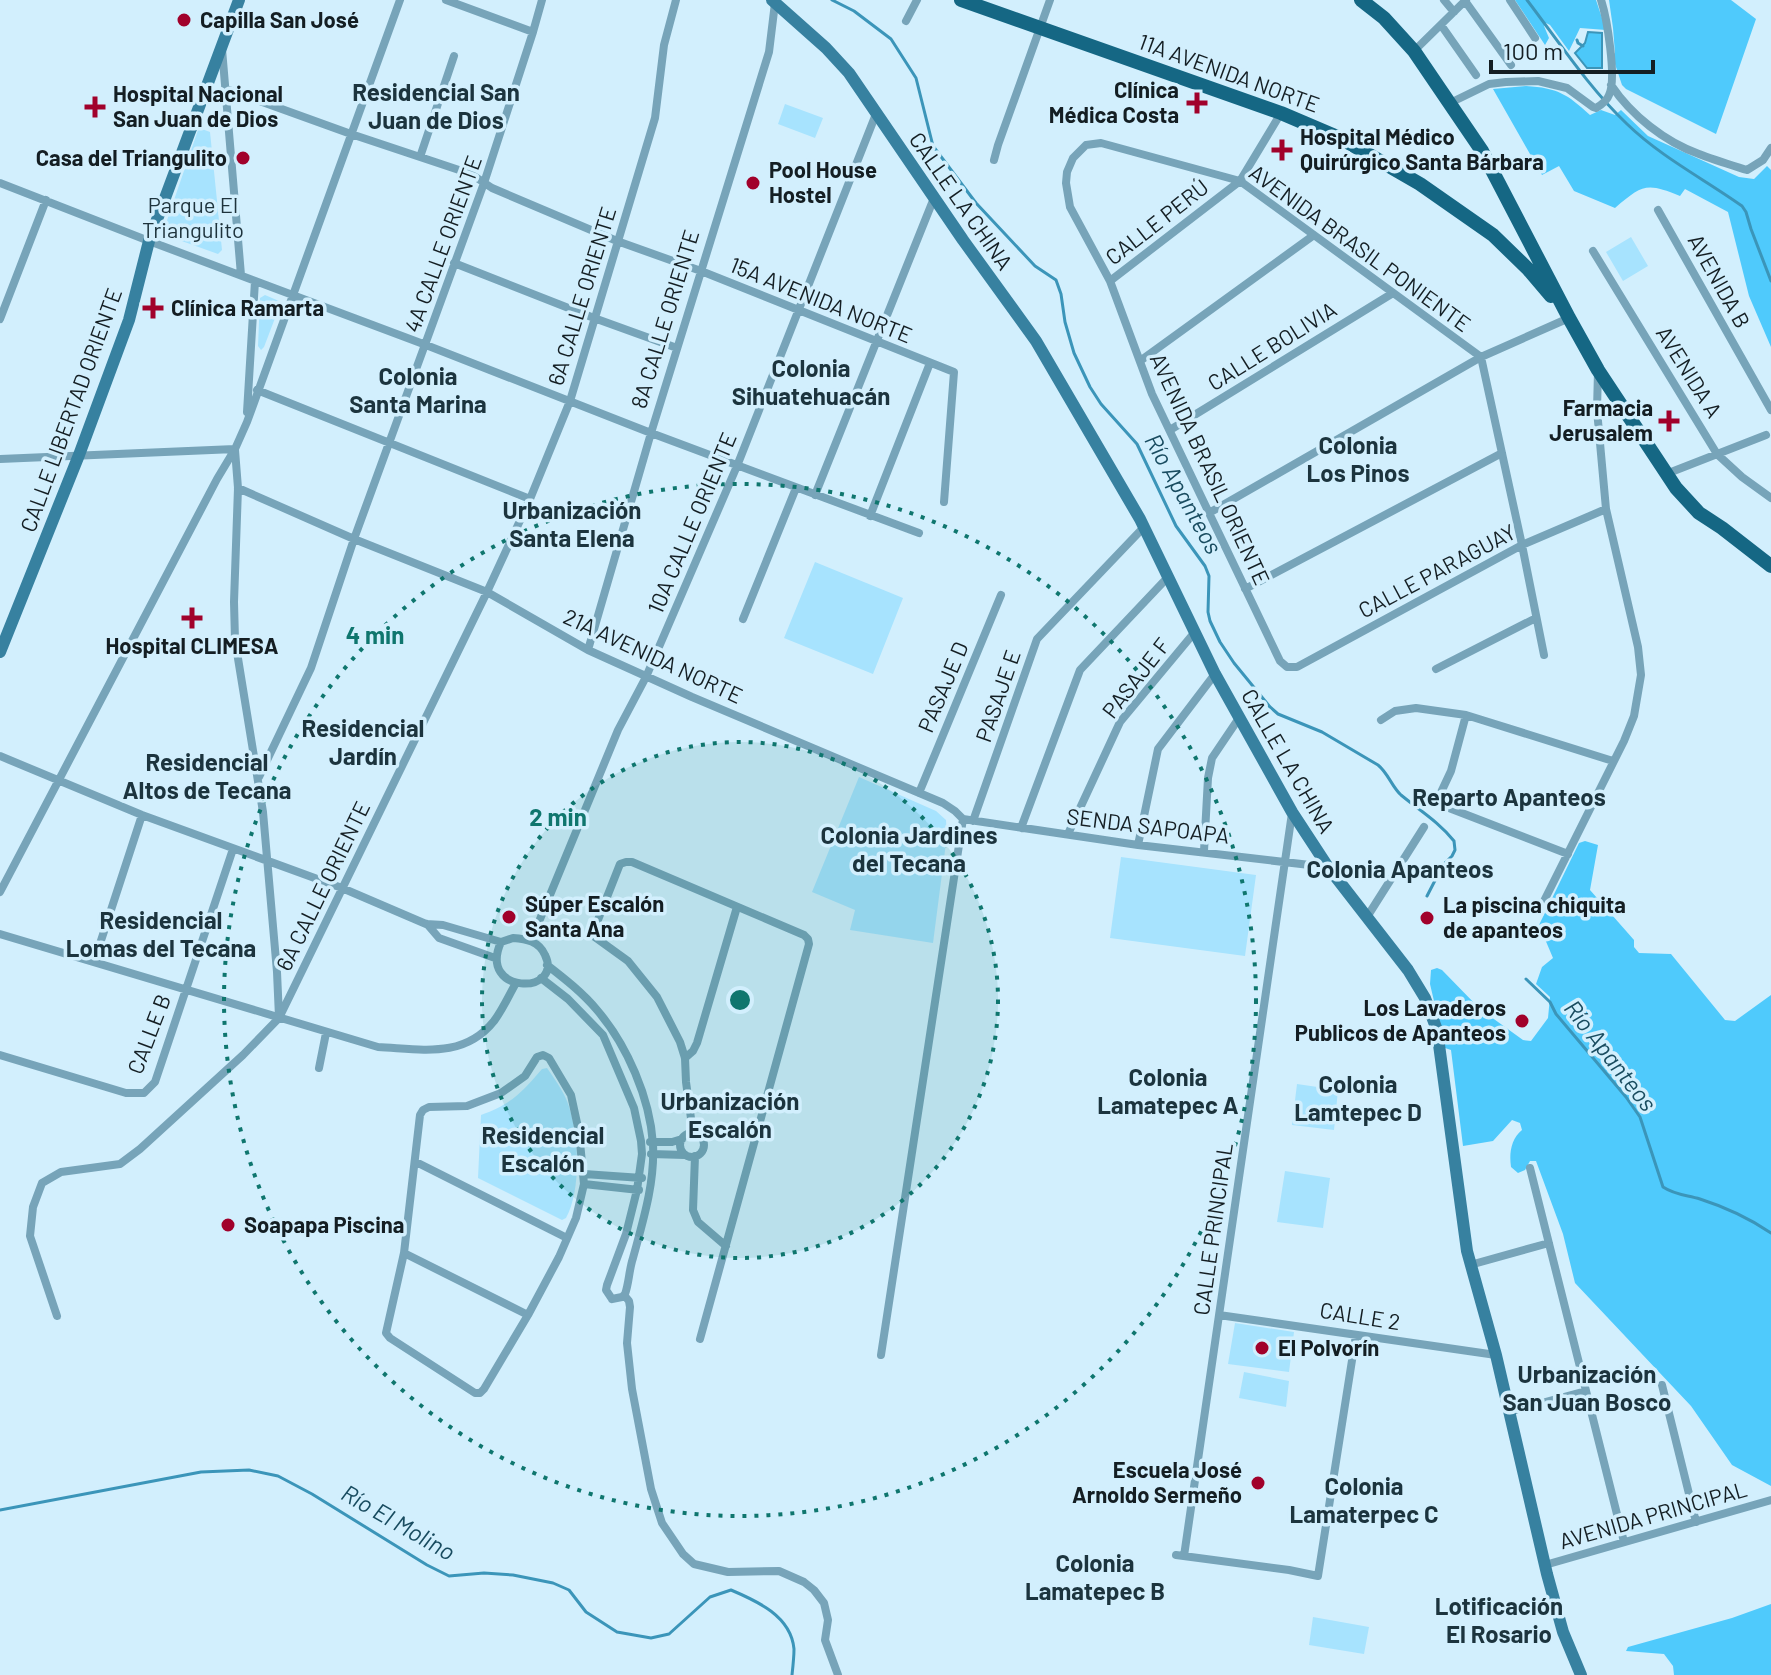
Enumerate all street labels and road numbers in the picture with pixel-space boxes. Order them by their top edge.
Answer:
street label: 11A AVENIDA NORTE [1135,27,1323,117]
street label: CALLE LA CHINA [905,127,1019,274]
street label: 4A CALLE ORIENTE [398,152,486,336]
street label: AVENIDA BRASIL PONIENTE [1245,158,1476,336]
street label: CALLE PERÚ [1100,173,1213,269]
street label: 6A CALLE ORIENTE [542,203,621,388]
street label: 8A CALLE ORIENTE [624,226,704,411]
street label: AVENIDA B [1683,229,1756,332]
street label: 15A AVENIDA NORTE [726,251,916,348]
street label: CALLE LIBERTAD ORIENTE [14,284,126,535]
street label: CALLE BOLIVIA [1202,295,1341,395]
street label: AVENIDA A [1652,321,1728,422]
street label: AVENIDA BRASIL ORIENTE [1146,349,1276,589]
street label: 10A CALLE ORIENTE [641,428,741,617]
street label: CALLE PARAGUAY [1353,518,1520,623]
street label: 21A AVENIDA NORTE [560,602,747,708]
street label: PASAJE F [1096,632,1175,723]
street label: PASAJE D [911,637,973,736]
street label: PASAJE E [969,646,1025,745]
street label: CALLE LA CHINA [1237,684,1341,837]
street label: 6A CALLE ORIENTE [270,797,374,975]
street label: SENDA SAPOAPA [1065,802,1231,848]
street label: CALLE B [121,990,175,1077]
street label: CALLE PRINCIPAL [1187,1141,1237,1317]
street label: CALLE 2 [1318,1296,1402,1334]
street label: AVENIDA PRINCIPAL [1556,1475,1750,1553]

